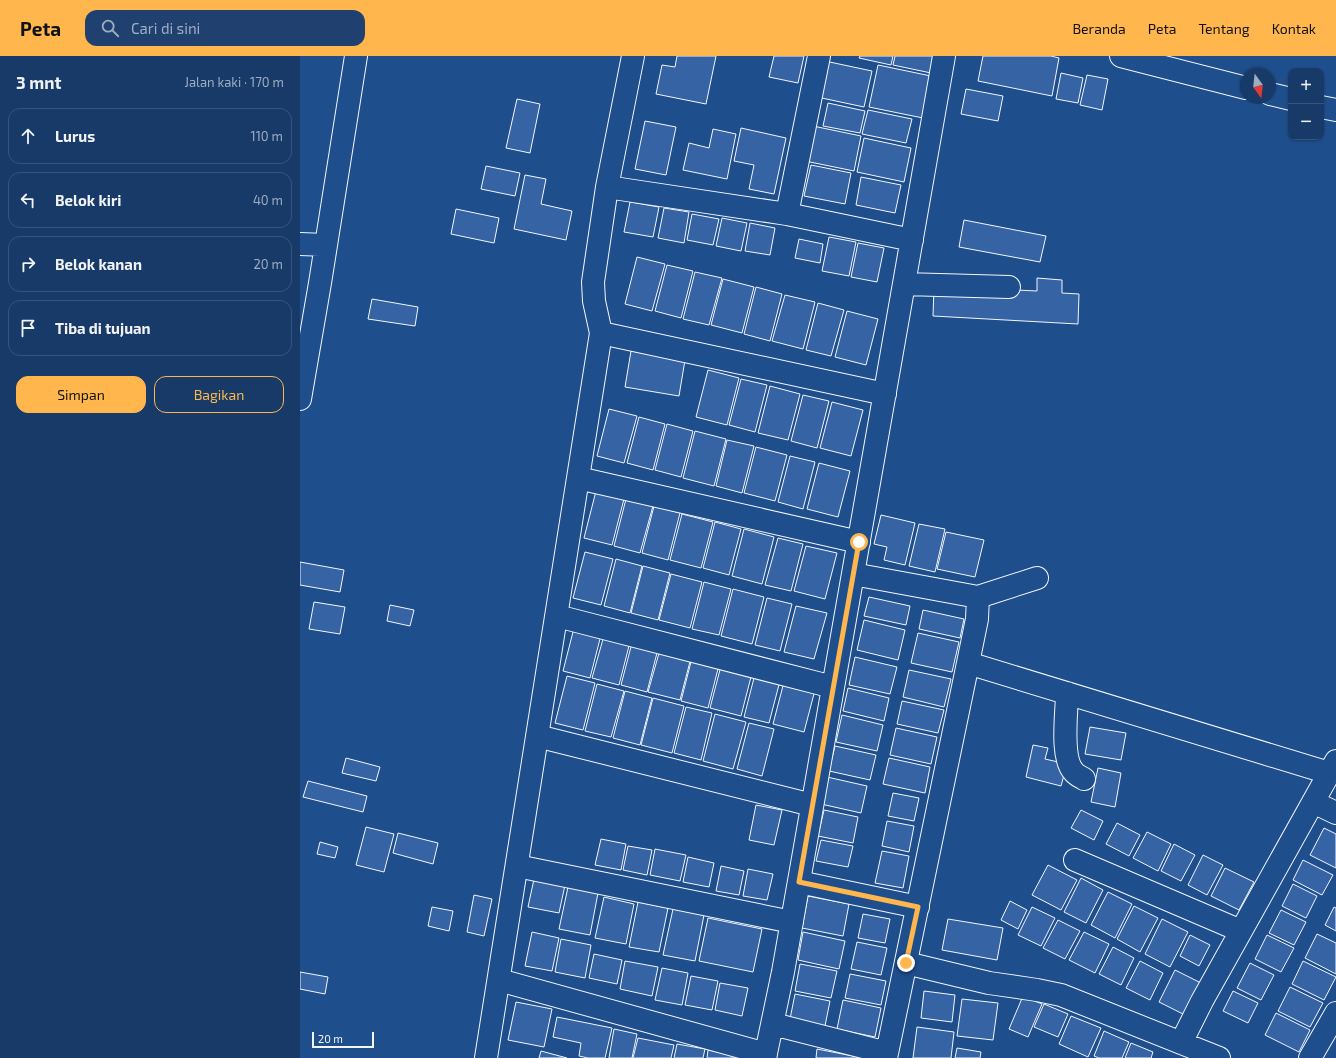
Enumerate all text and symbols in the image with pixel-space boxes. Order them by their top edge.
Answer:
search box [85,10,365,46]
text: Peta [20,17,61,40]
icon: search [99,17,121,39]
text: Cari di sini [131,19,200,37]
text: Beranda [1072,20,1126,37]
text: Peta [1148,20,1176,37]
text: Tentang [1198,20,1250,37]
text: Kontak [1272,20,1316,37]
north arrow [1240,68,1276,104]
map controls [1288,68,1324,140]
button: + [1288,68,1324,104]
text: 3 mnt [16,72,61,92]
text: Jalan kaki · 170 m [185,74,284,90]
button: − [1288,104,1324,140]
icon: ahead [17,125,39,147]
text: Lurus [55,127,95,145]
text: 110 m [251,128,283,144]
icon: left [17,189,39,211]
text: Belok kiri [55,191,121,209]
text: 40 m [253,192,283,208]
icon: right [17,253,39,275]
text: Belok kanan [55,255,142,273]
text: 20 m [254,256,283,272]
icon: arrive [17,317,39,339]
text: Tiba di tujuan [55,319,151,337]
button: Simpan [16,376,146,413]
button: Bagikan [154,376,284,413]
route start [850,533,868,551]
route end [897,954,915,972]
scale bar [312,1030,374,1049]
text: 20 m [318,1032,343,1045]

